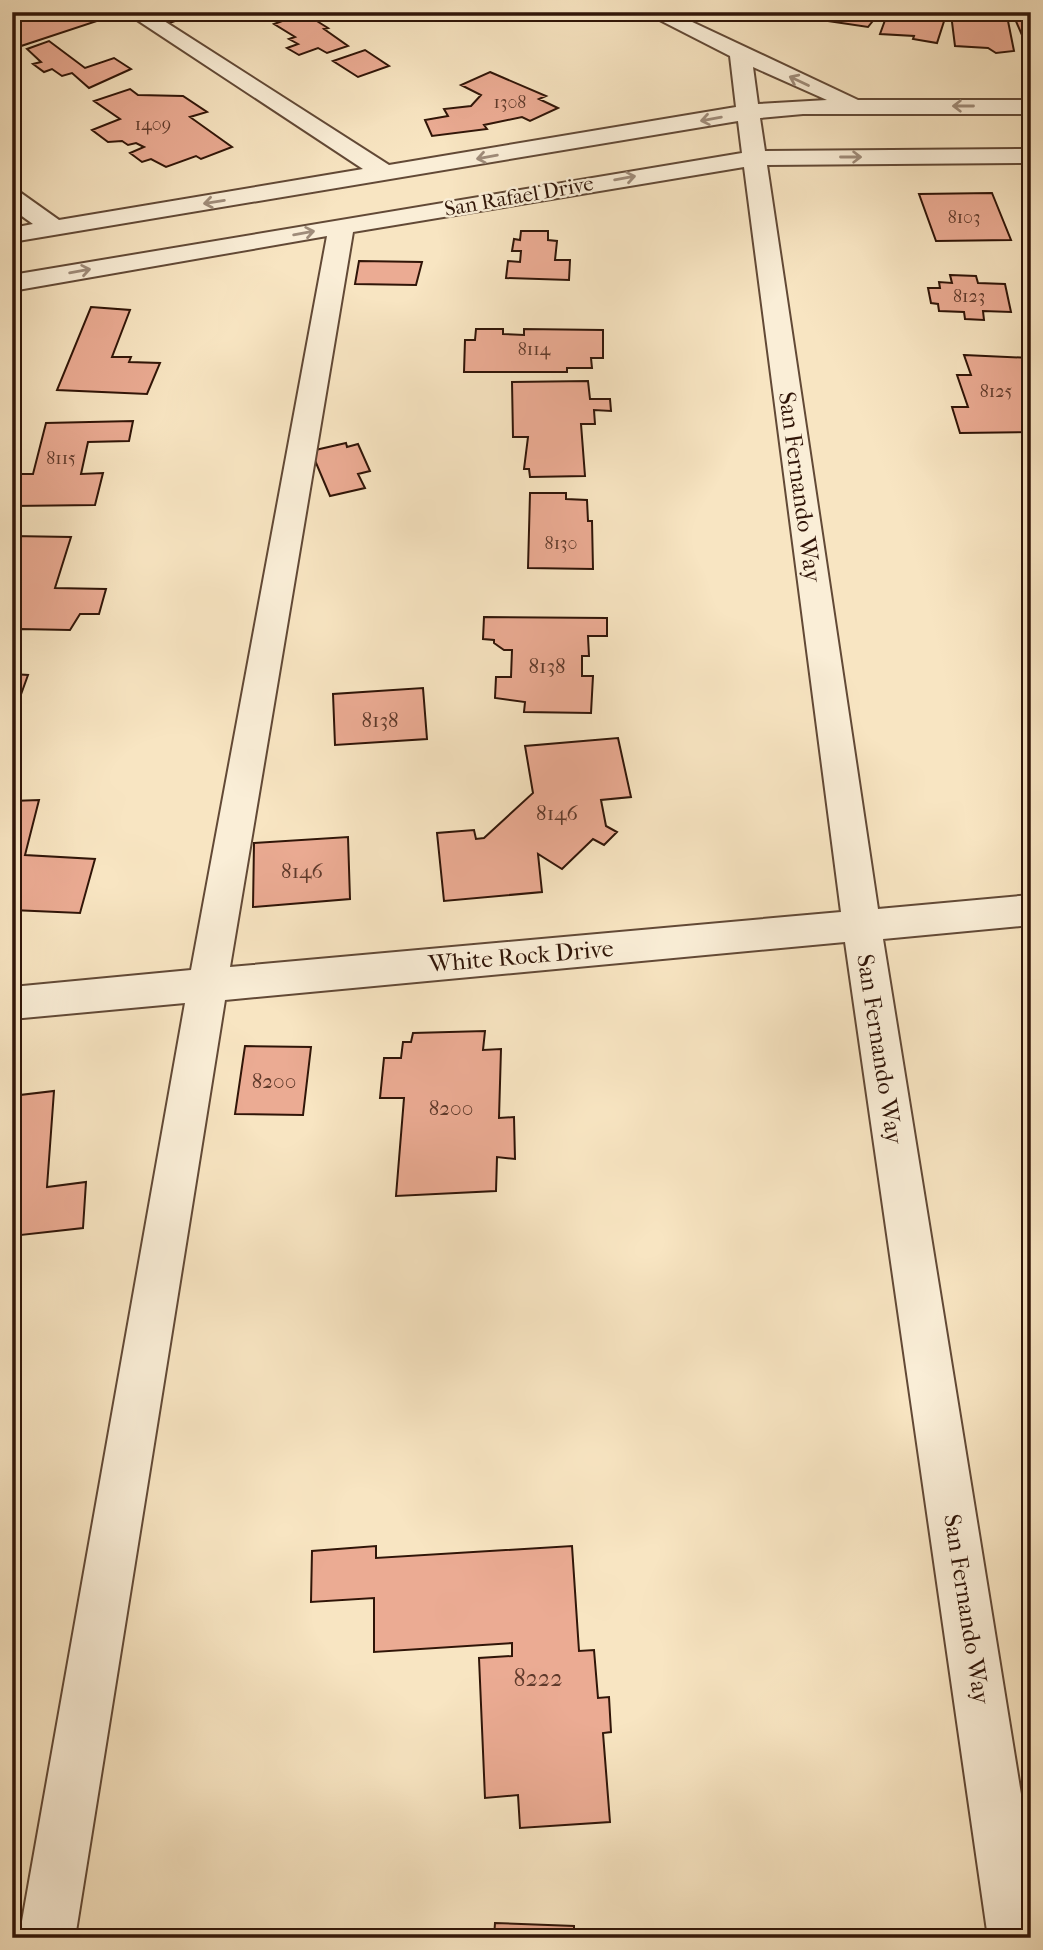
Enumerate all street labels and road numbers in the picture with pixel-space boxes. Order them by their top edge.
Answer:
street label: San Rafael Drive [443,171,595,221]
street label: San Fernando Way [773,390,827,585]
street label: White Rock Drive [426,934,615,978]
street label: San Fernando Way [851,952,909,1147]
street label: San Fernando Way [938,1512,996,1707]

